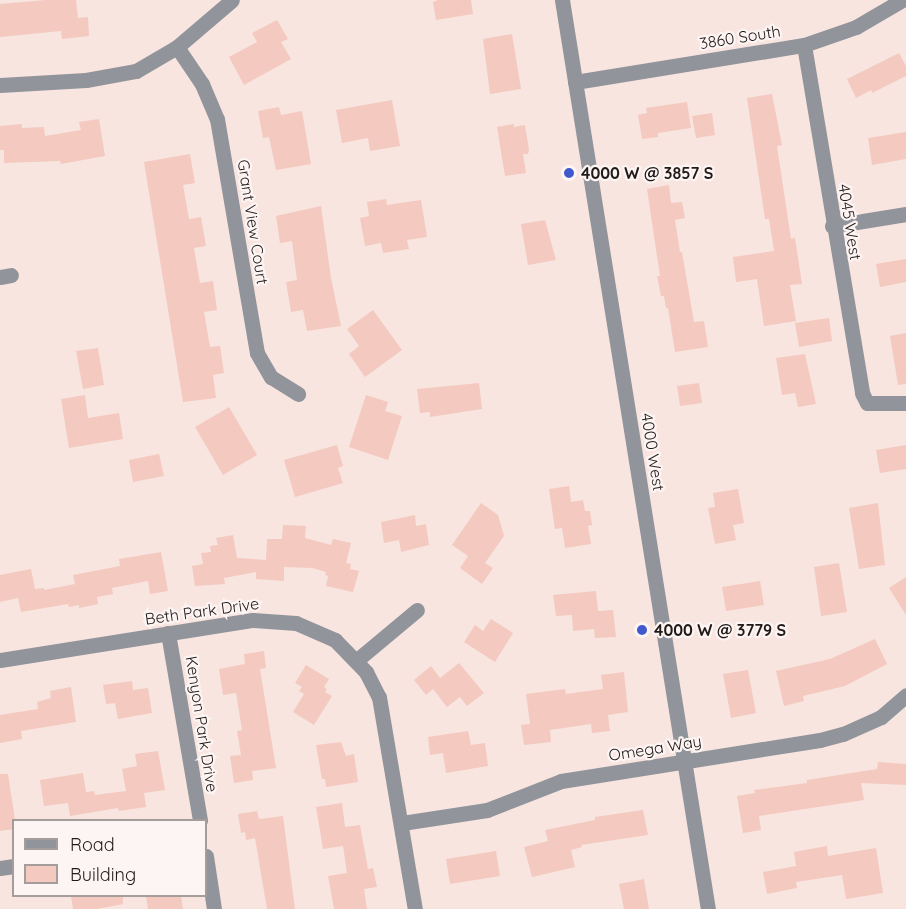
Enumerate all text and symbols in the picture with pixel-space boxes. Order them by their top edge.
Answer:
street label: 3860 South [698,21,782,53]
street label: Grant View Court [234,158,272,286]
place label: 4000 W @ 3857 S [581,163,713,183]
marker: 4000 W @ 3857 S [562,166,576,180]
street label: 4045 West [835,183,865,261]
street label: 4000 West [637,412,669,492]
street label: Beth Park Drive [144,593,260,629]
place label: 4000 W @ 3779 S [654,620,786,640]
marker: 4000 W @ 3779 S [635,623,649,637]
street label: Kenyon Park Drive [182,654,222,794]
street label: Omega Way [607,731,703,765]
legend [12,819,207,897]
text: Road [70,833,115,856]
text: Building [70,863,136,886]

